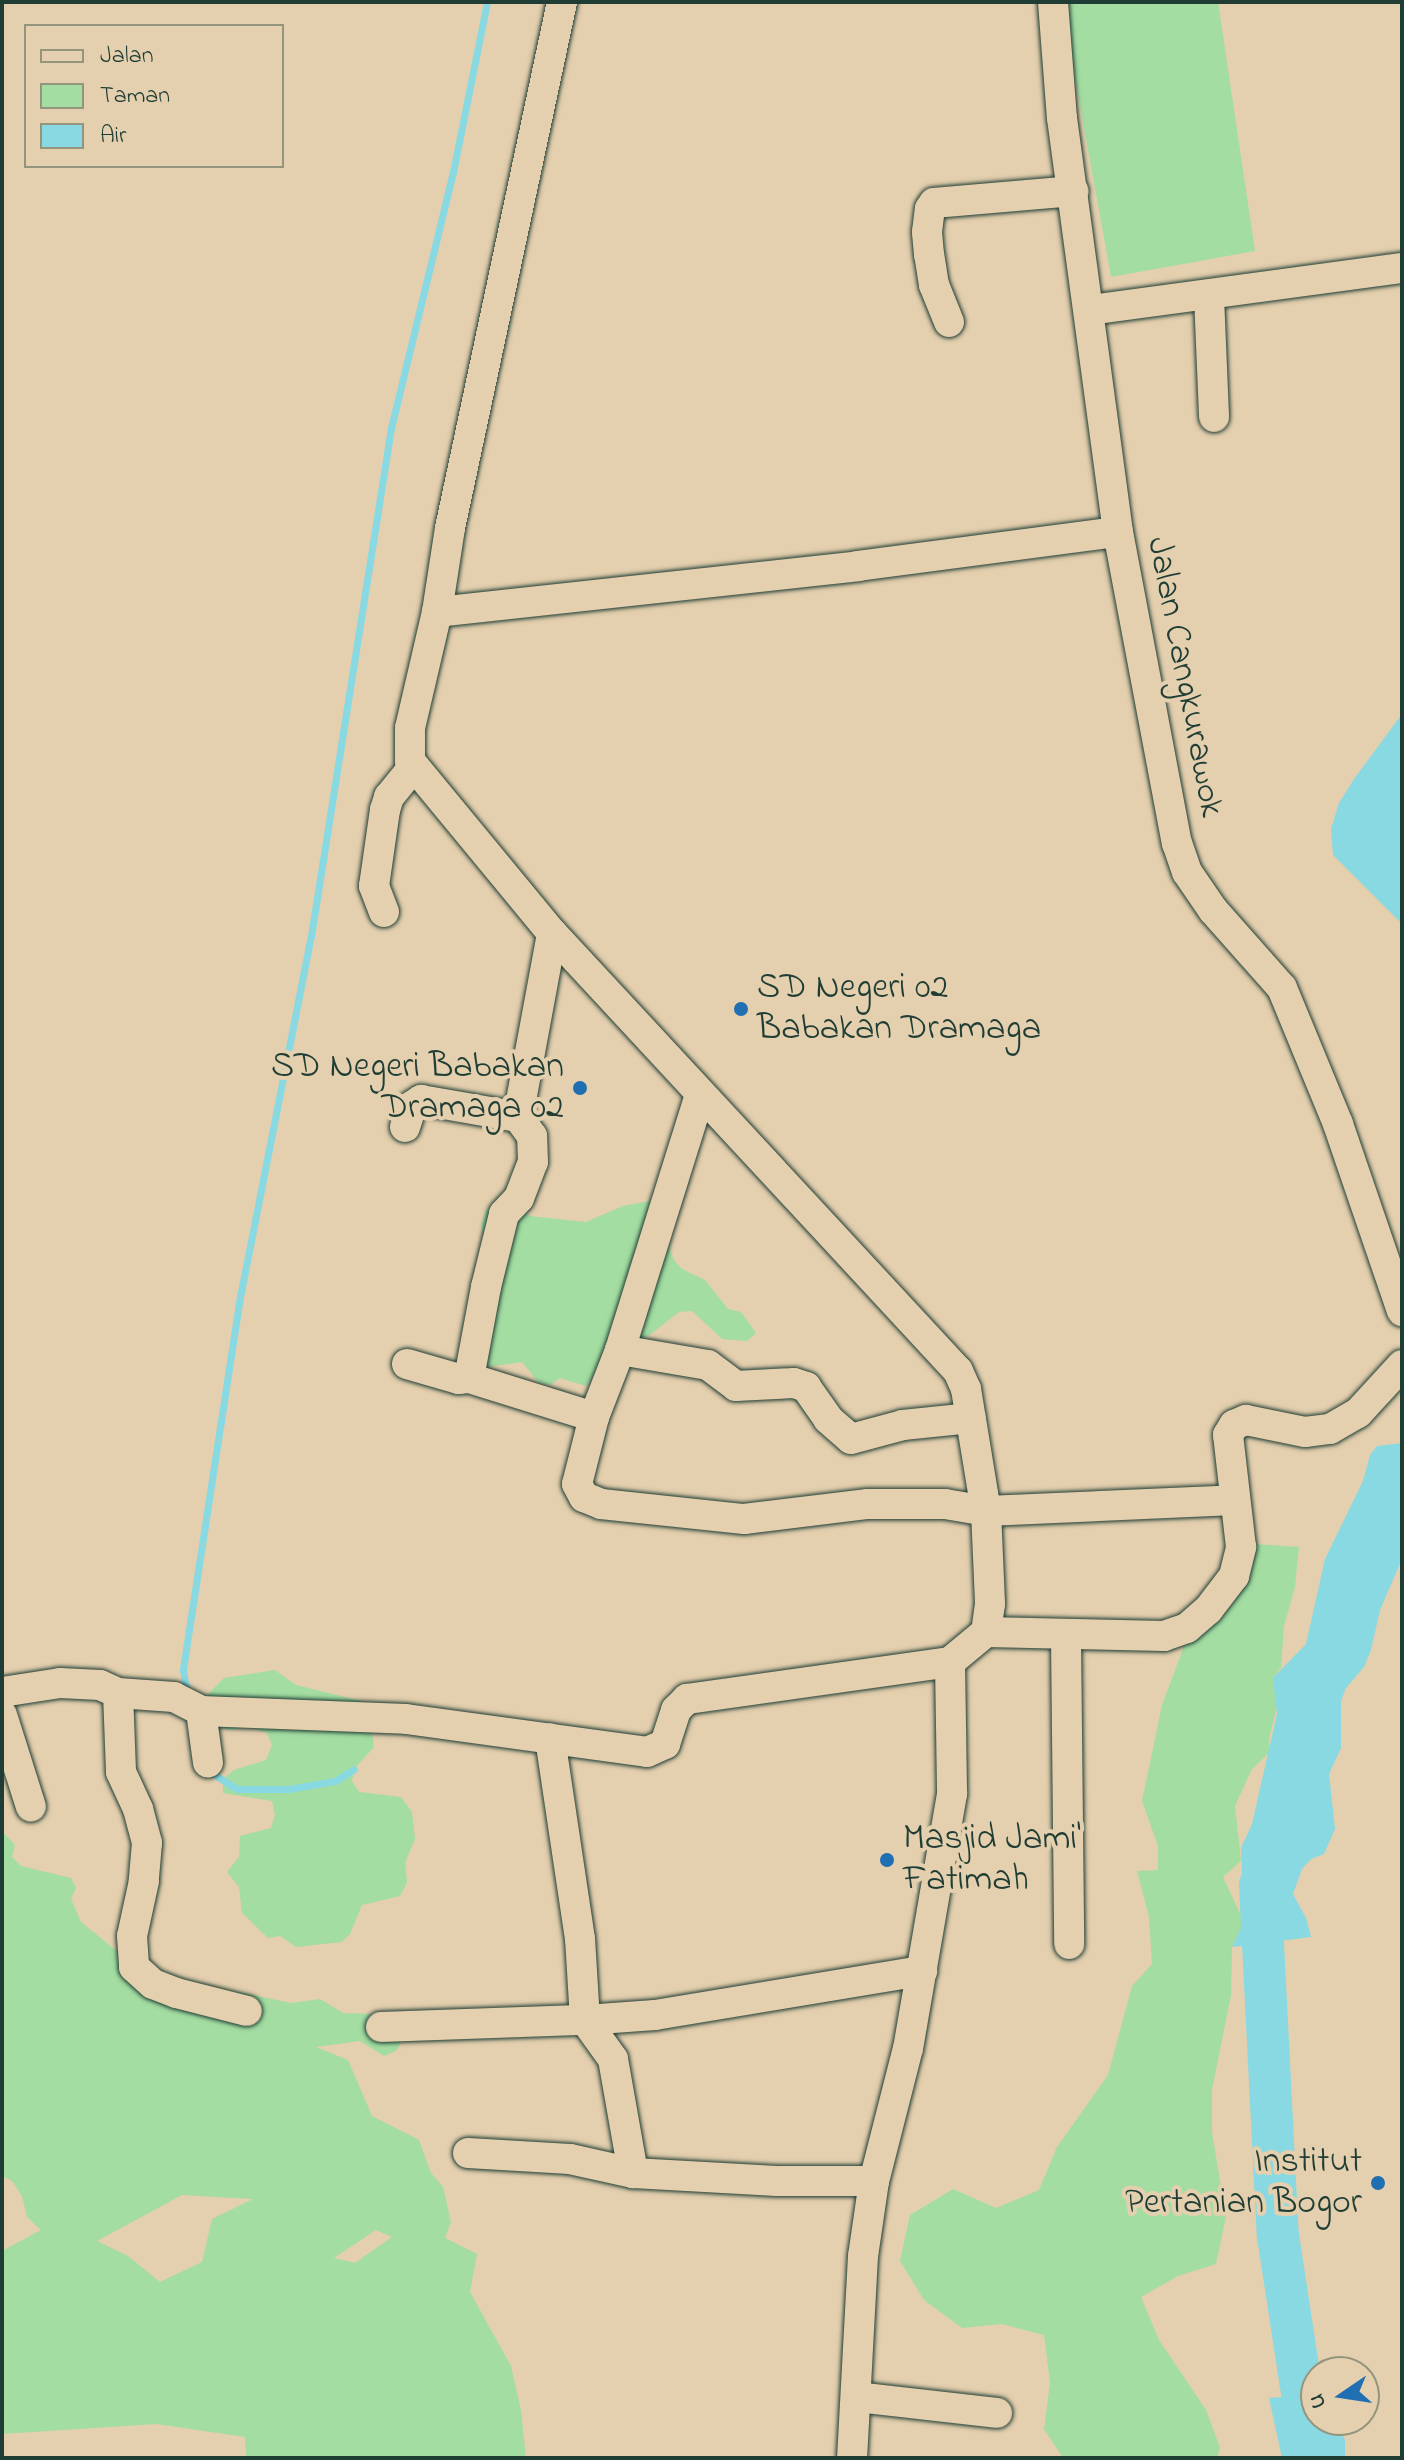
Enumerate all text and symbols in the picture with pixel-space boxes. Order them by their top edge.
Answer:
legend [24,24,284,168]
text: Jalan [100,39,154,74]
text: Taman [100,79,170,114]
text: Air [100,119,127,154]
street label: Jalan Cangkurawok [1136,533,1232,821]
place label: SD Negeri 02 Babakan Dramaga [757,966,1041,1051]
marker: SD Negeri 02 Babakan Dramaga [732,1000,750,1018]
place label: SD Negeri Babakan Dramaga 02 [271,1045,564,1130]
marker: SD Negeri Babakan Dramaga 02 [571,1079,589,1097]
place label: Masjid Jami' Fatimah [903,1817,1081,1902]
marker: Masjid Jami' Fatimah [878,1851,896,1869]
place label: Institut Pertanian Bogor [1125,2140,1362,2225]
marker: Institut Pertanian Bogor [1369,2174,1387,2192]
north arrow [1300,2356,1380,2436]
text: U [1301,2391,1336,2411]

